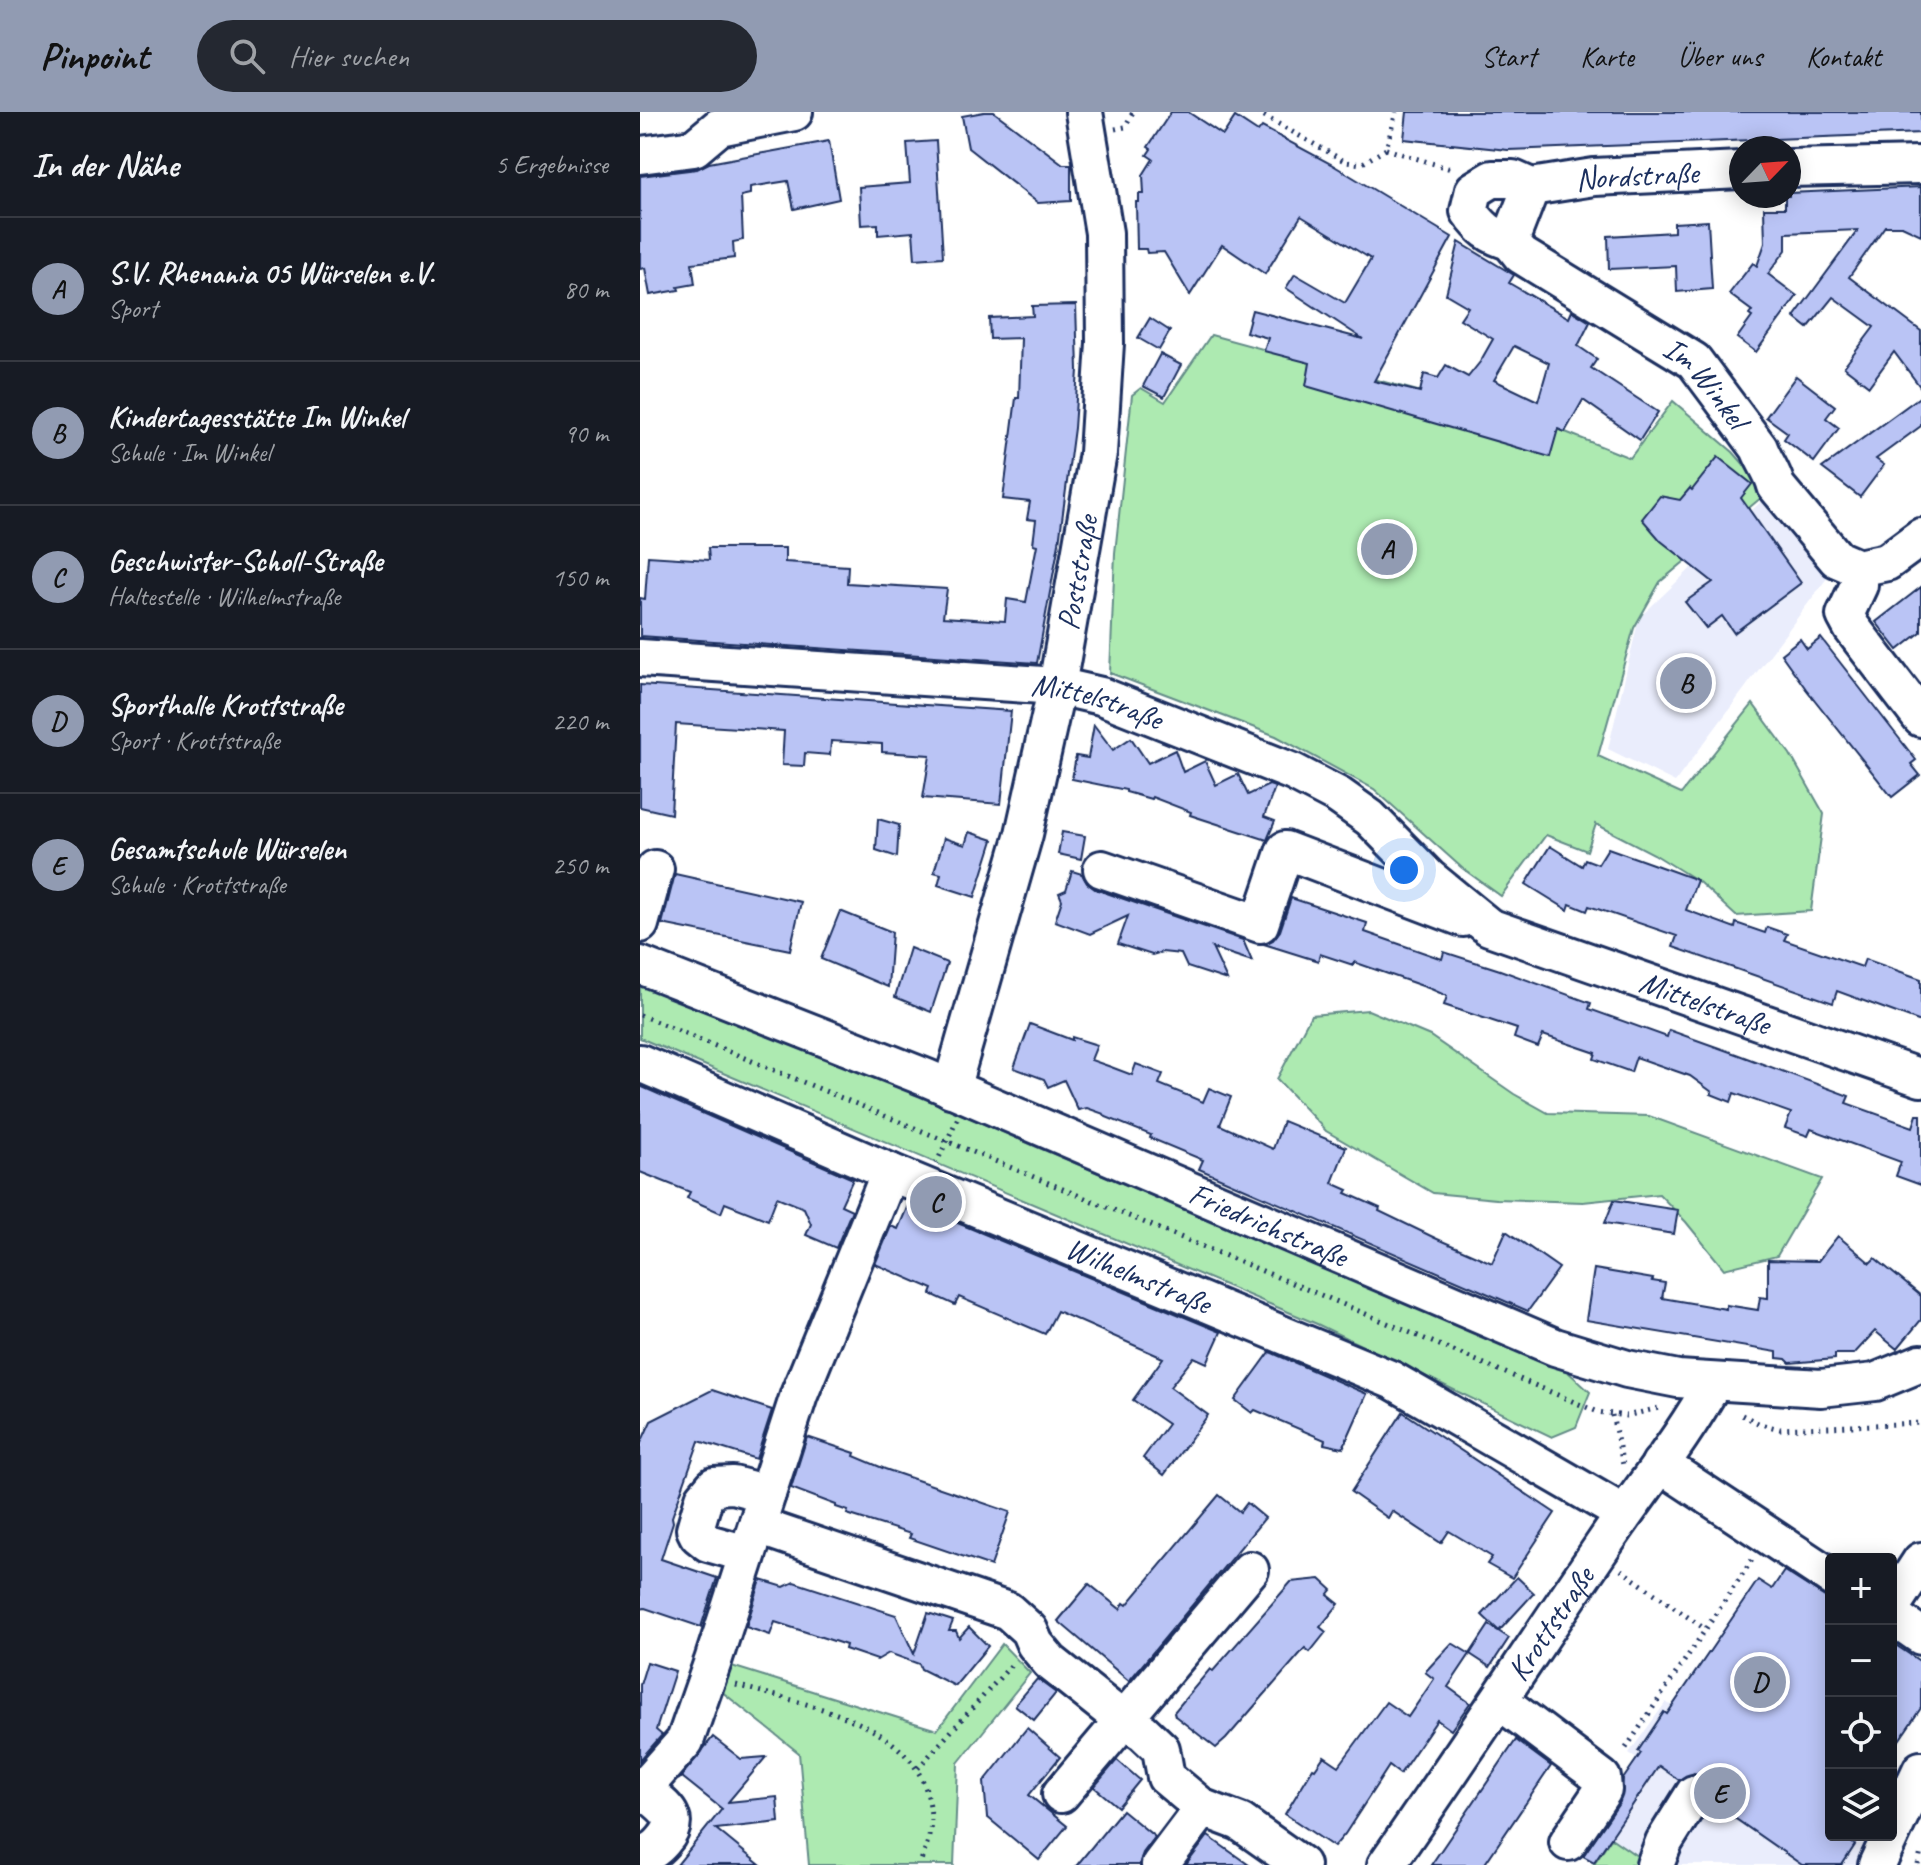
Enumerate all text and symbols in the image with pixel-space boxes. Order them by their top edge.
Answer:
search box [197,20,757,92]
text: Pinpoint [40,33,149,80]
icon: search [225,34,269,78]
text: Hier suchen [289,37,409,75]
text: Start [1481,39,1536,74]
text: Karte [1580,39,1634,74]
text: Über uns [1678,39,1762,74]
text: Kontakt [1806,39,1881,74]
north arrow [1729,136,1801,208]
text: In der Nähe [32,143,178,186]
text: 5 Ergebnisse [495,148,608,181]
street label: Nordstraße [1572,152,1702,201]
text: S.V. Rhenania 05 Würselen e.V. [108,254,434,292]
text: A [51,273,65,306]
text: 80 m [564,273,608,306]
text: Sport [108,292,158,325]
street label: Im Winkel [1656,327,1760,441]
text: Kindertagesstätte Im Winkel [108,398,405,436]
text: B [51,417,65,450]
text: 90 m [564,417,608,450]
text: Schule · Im Winkel [108,436,271,469]
street label: Poststraße [1047,510,1108,633]
pin: A [1361,519,1413,579]
text: Geschwister-Scholl-Straße [108,542,382,580]
text: C [52,561,64,594]
text: 150 m [552,561,608,594]
text: Haltestelle · Wilhelmstraße [108,580,340,613]
pin: B [1660,653,1712,713]
street label: Mittelstraße [1030,664,1171,740]
text: Sporthalle Krottstraße [108,686,342,724]
text: D [50,705,66,738]
text: 220 m [552,705,608,738]
text: Sport · Krottstraße [108,724,280,757]
text: Gesamtschule Würselen [108,830,346,868]
text: E [51,849,65,882]
text: 250 m [552,849,608,882]
your location [1384,850,1424,890]
text: Schule · Krottstraße [108,868,286,901]
street label: Mittelstraße [1634,961,1778,1046]
pin: C [910,1172,962,1232]
street label: Friedrichstraße [1183,1173,1356,1278]
street label: Wilhelmstraße [1060,1227,1220,1325]
map controls [1825,1553,1897,1841]
button: + [1825,1553,1897,1625]
street label: Krottstraße [1498,1557,1605,1689]
button: − [1825,1625,1897,1697]
pin: D [1734,1652,1786,1712]
button: locate [1825,1697,1897,1769]
pin: E [1694,1763,1746,1823]
button: layers [1825,1769,1897,1841]

